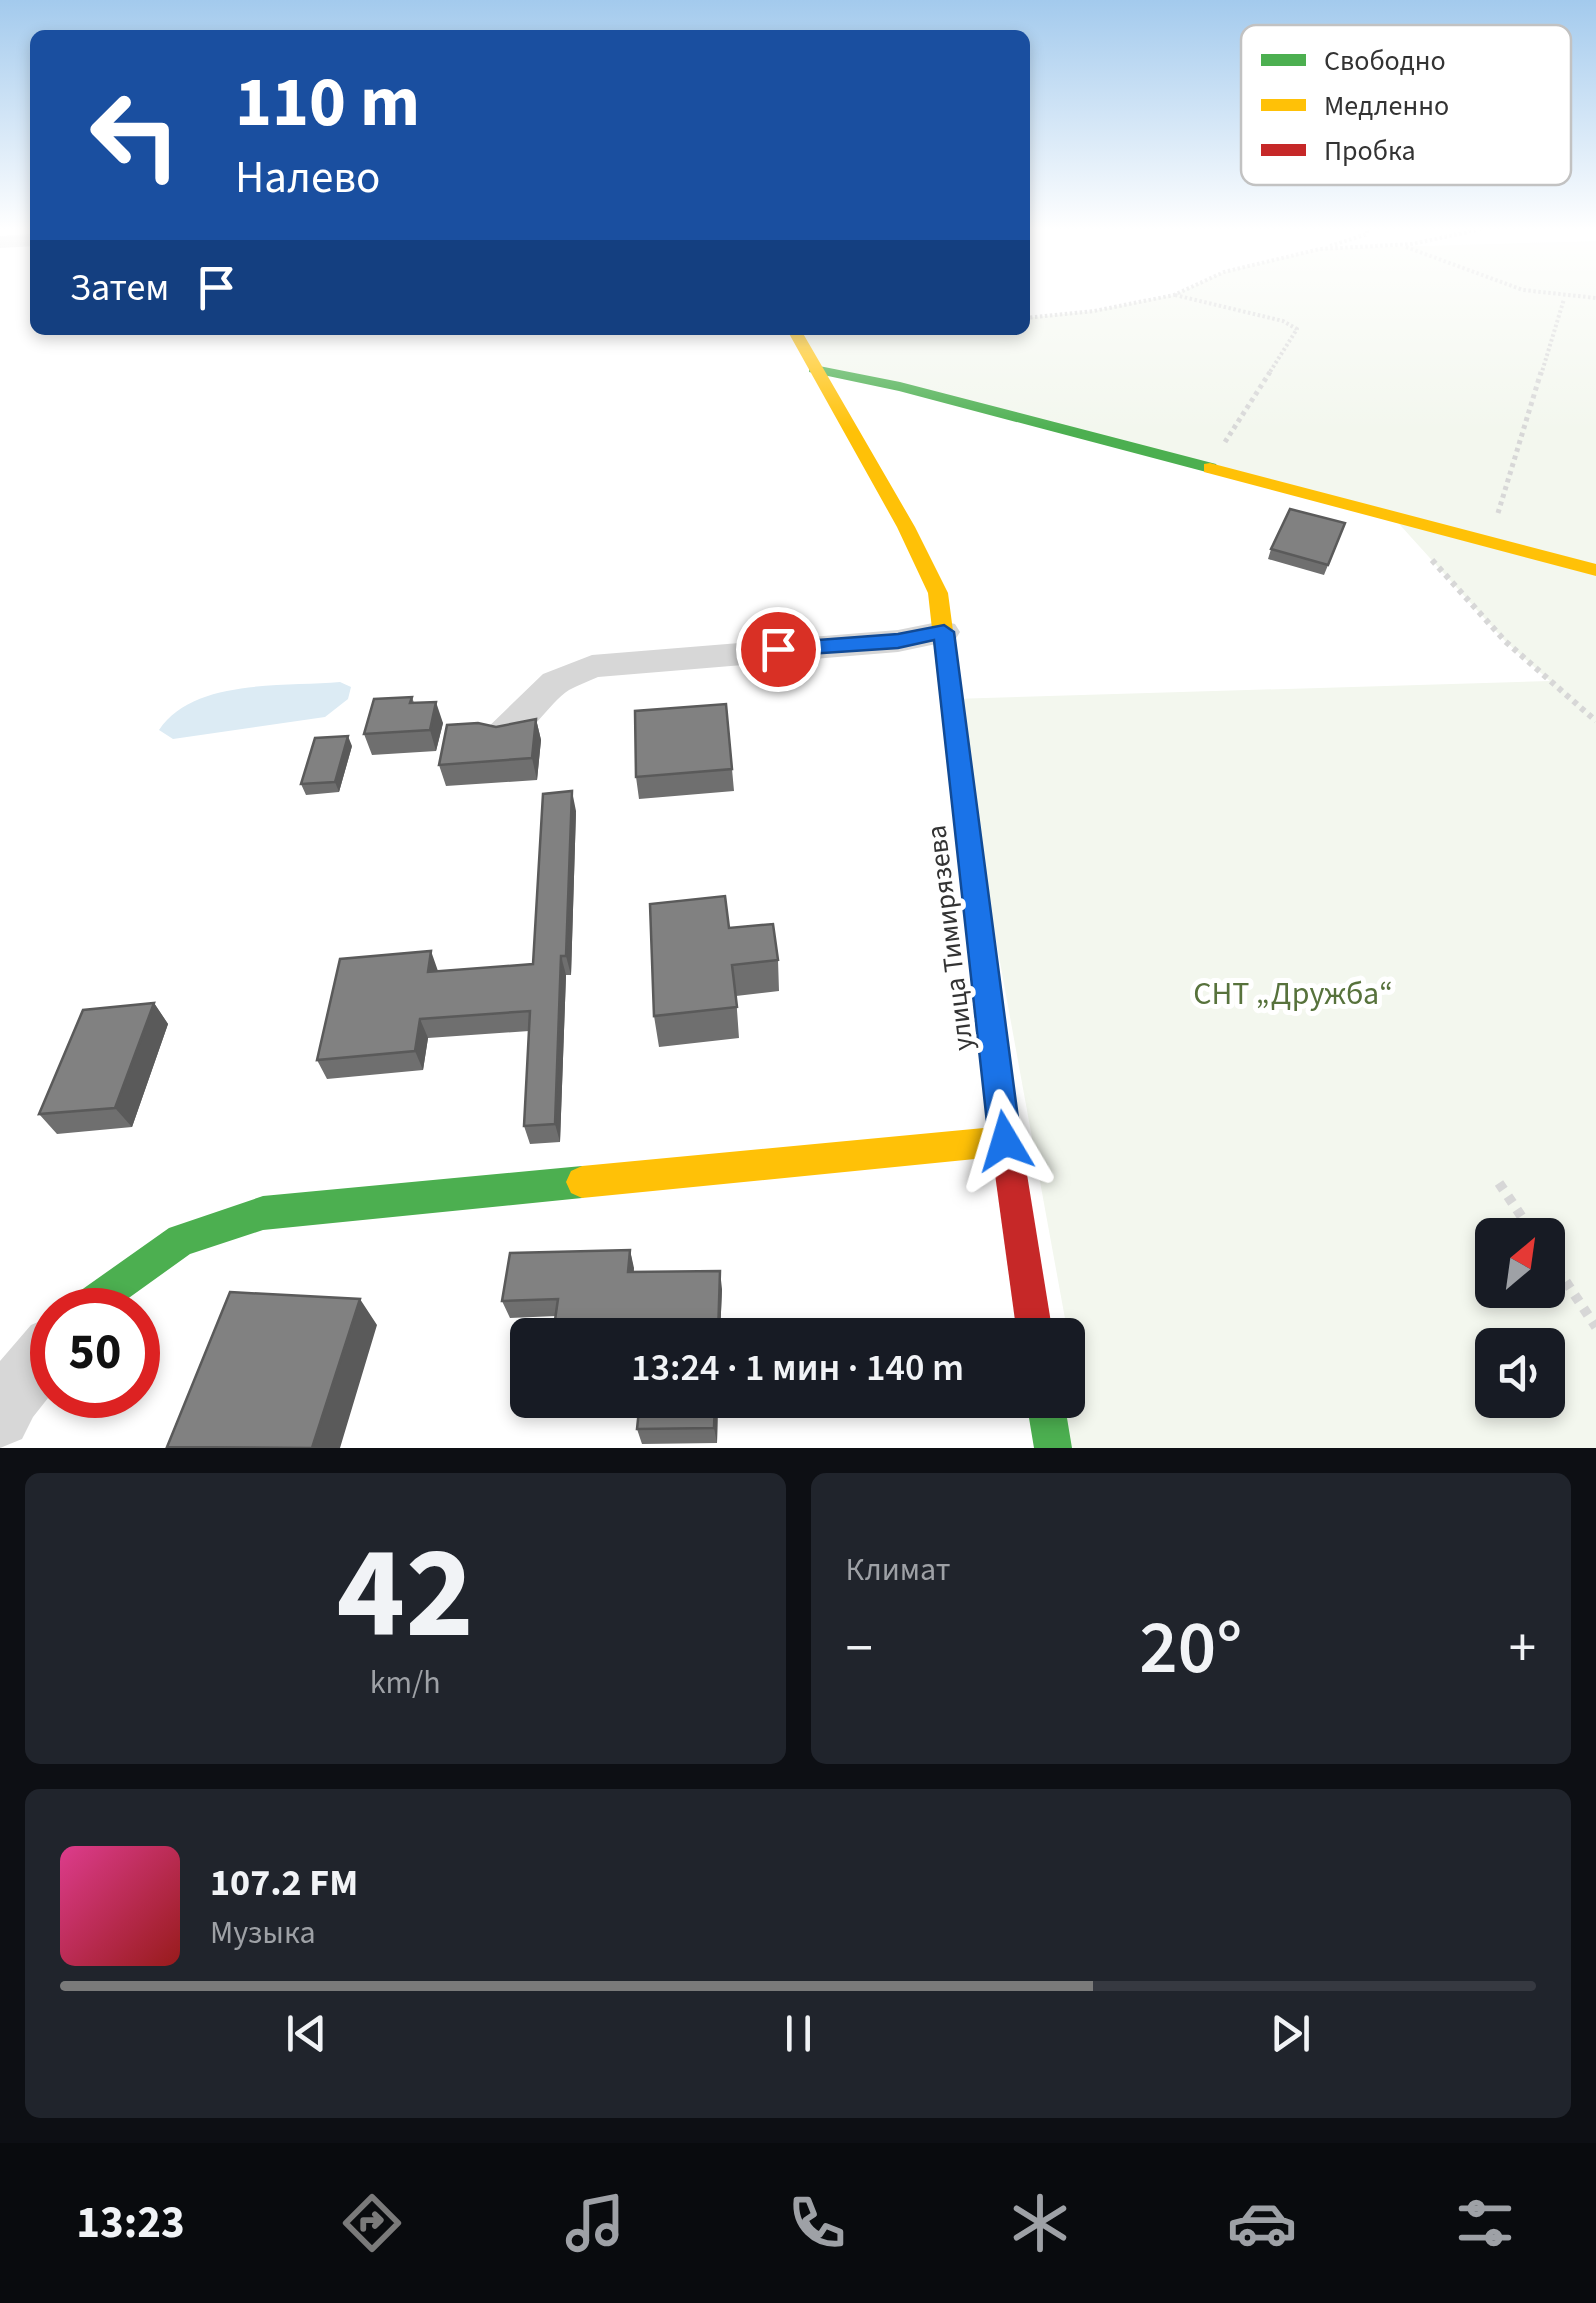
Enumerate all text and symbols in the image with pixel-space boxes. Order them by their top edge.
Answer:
legend [1241,25,1571,185]
text: Свободно [1324,41,1446,81]
text: 110 m [235,53,420,153]
icon: left [70,70,200,200]
text: Медленно [1324,86,1449,126]
text: Пробка [1324,131,1416,171]
text: Налево [235,146,381,210]
icon: arrive [189,260,244,315]
text: Затем [70,261,169,315]
pin [736,607,821,692]
icon: arrive [751,622,806,677]
street label: улица Тимирязева [916,823,984,1053]
park label: СНТ „Дружба“ [1193,971,1393,1017]
position arrow [953,1089,1057,1193]
north arrow [1475,1218,1565,1308]
map controls [1475,1218,1565,1418]
speed limit sign: 50 [30,1288,160,1418]
button: sound [1475,1328,1565,1418]
text: 13:24 · 1 мин · 140 m [631,1341,964,1395]
text: 42 [337,1502,474,1687]
text: Климат [846,1547,950,1593]
text: 20° [1139,1595,1242,1702]
text: − [846,1610,873,1688]
text: + [1509,1610,1536,1688]
text: km/h [370,1660,441,1706]
text: 107.2 FM [210,1856,358,1910]
text: Музыка [210,1910,316,1956]
icon: previous [279,2006,334,2061]
icon: pause [771,2006,826,2061]
icon: next [1263,2006,1318,2061]
icon: directions [337,2188,407,2258]
icon: music [560,2188,630,2258]
icon: phone [782,2188,852,2258]
icon: climate [1005,2188,1075,2258]
icon: car [1227,2188,1297,2258]
icon: filters [1450,2188,1520,2258]
text: 13:23 [76,2191,185,2255]

